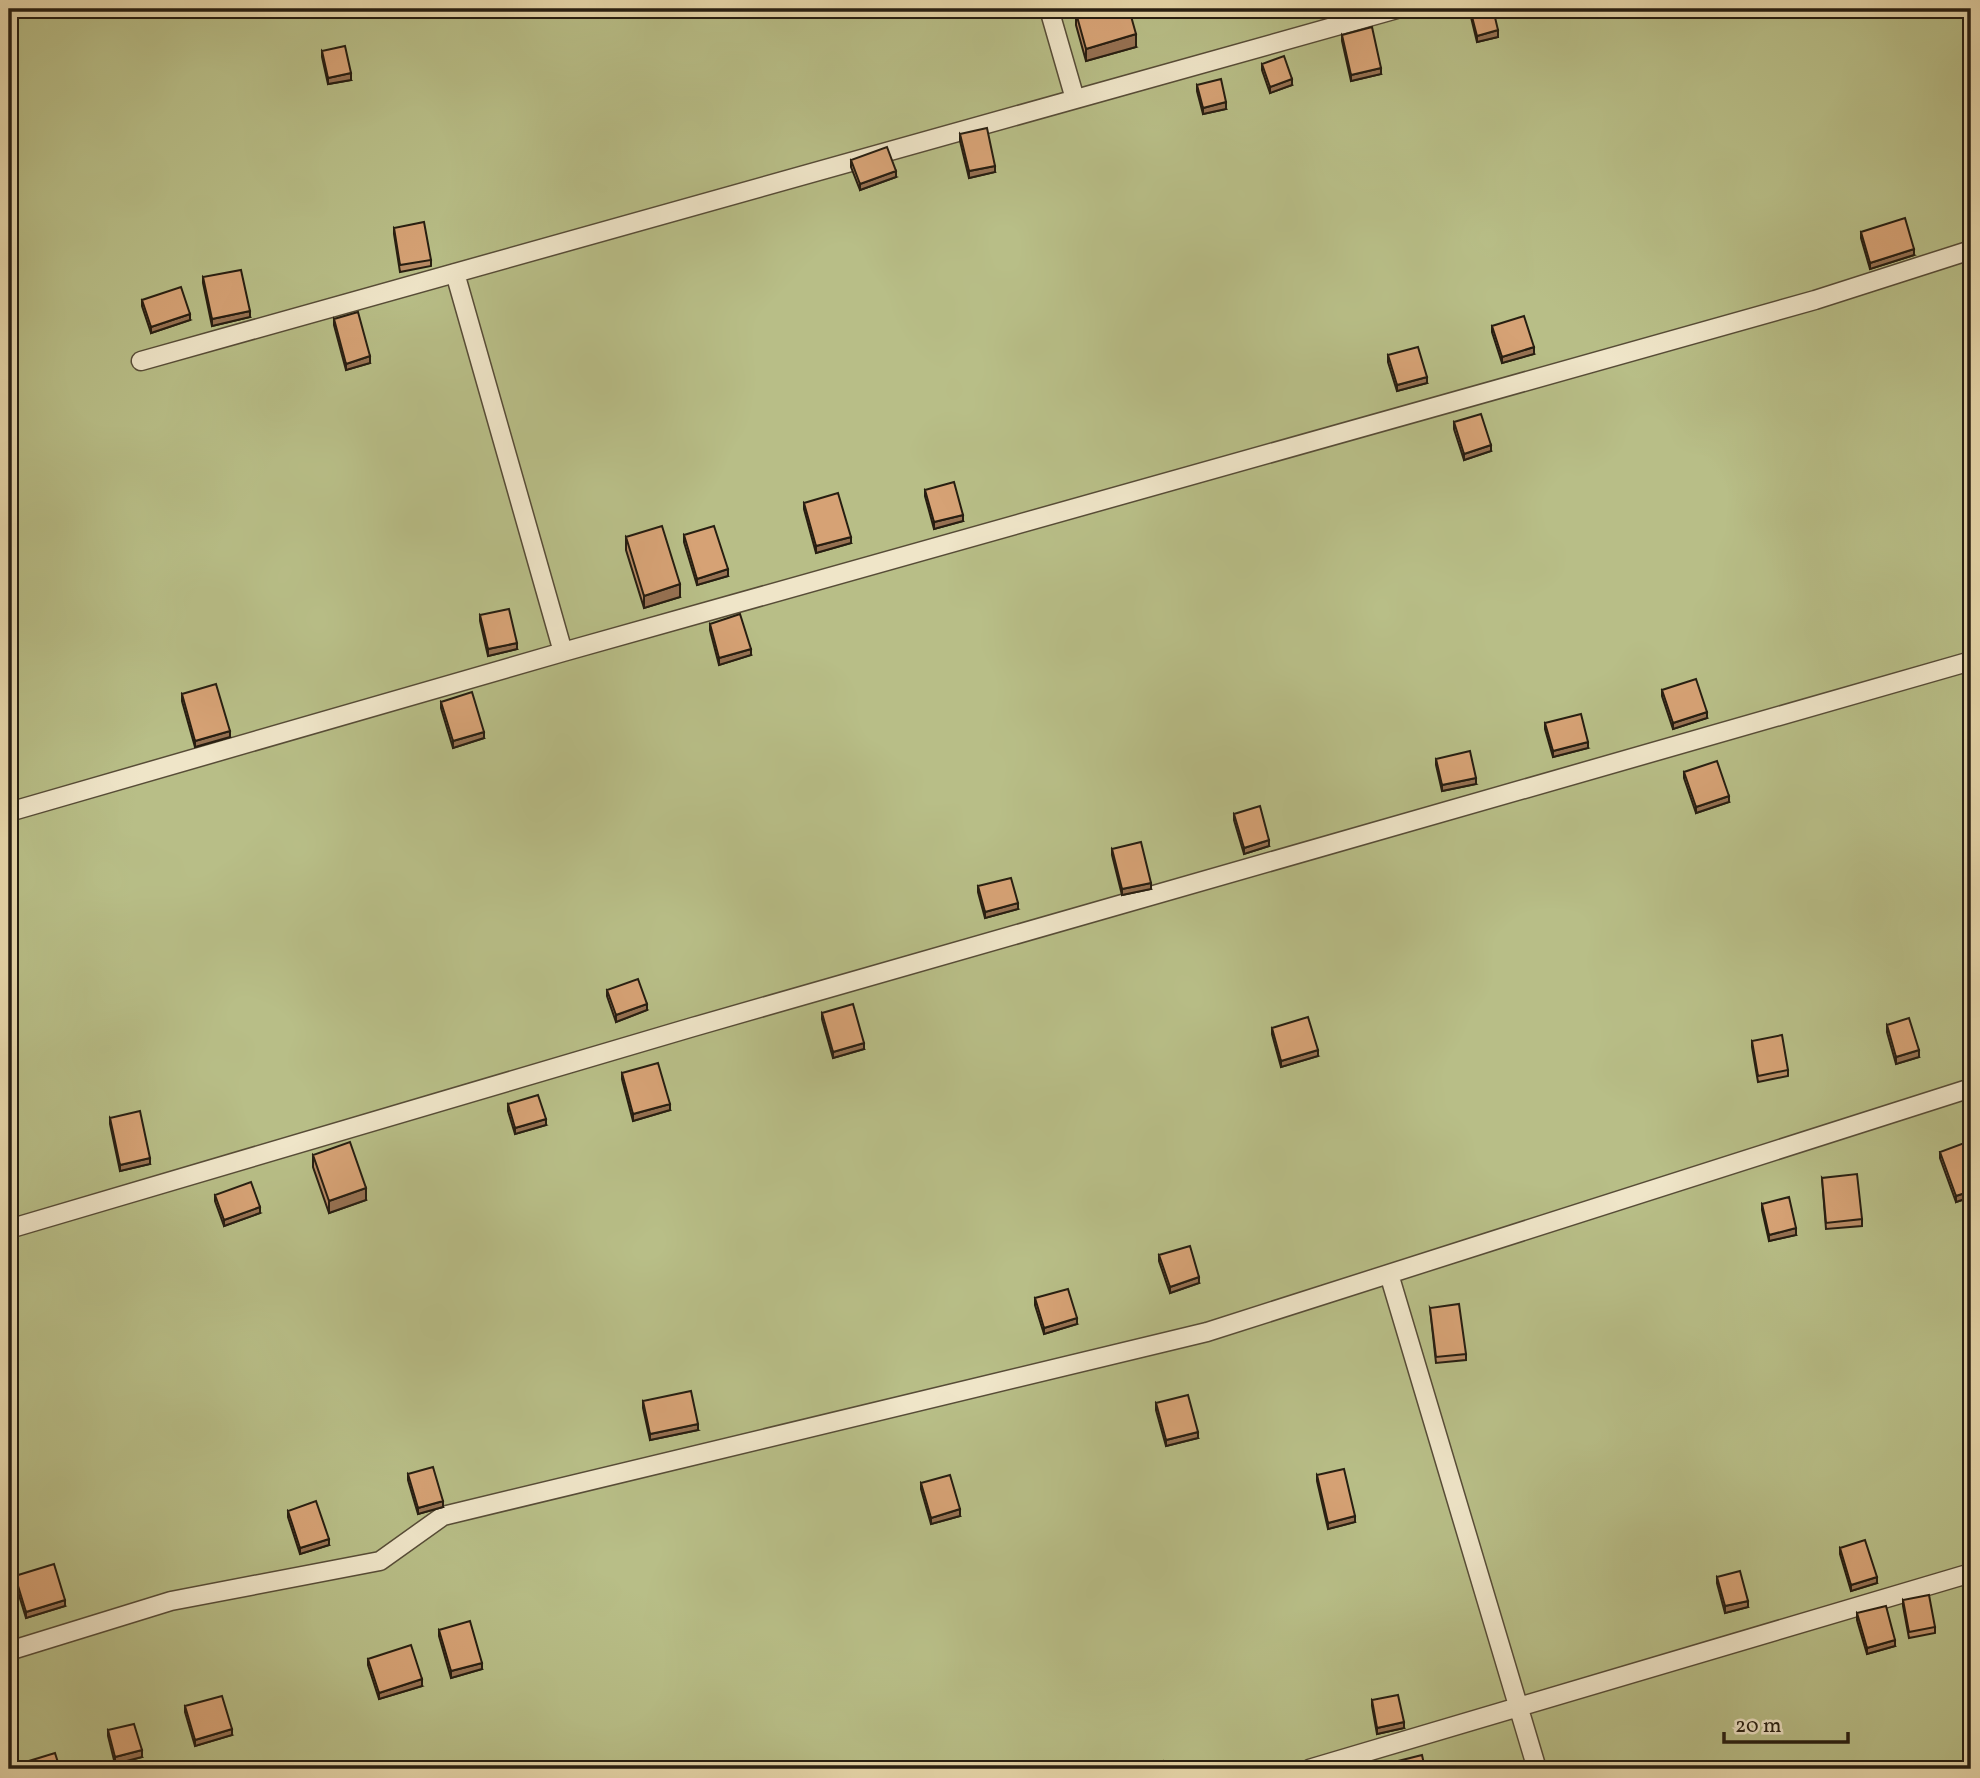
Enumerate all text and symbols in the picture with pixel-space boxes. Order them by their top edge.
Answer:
scale bar [1724,1701,1849,1745]
text: 20 m [1735,1712,1781,1741]

